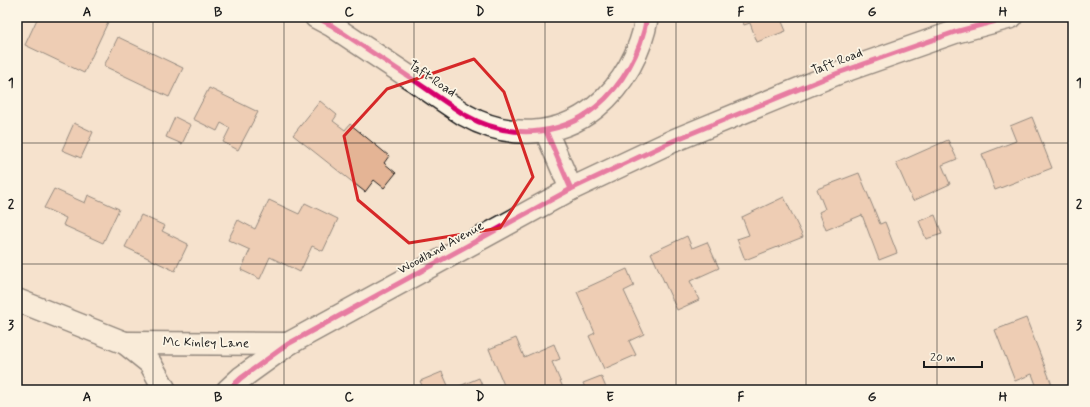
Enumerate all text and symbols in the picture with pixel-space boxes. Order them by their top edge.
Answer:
text: A [83,4,91,21]
text: B [214,4,223,21]
text: C [344,4,354,21]
text: D [476,4,485,21]
text: E [606,4,614,21]
text: F [738,4,745,21]
text: G [868,4,877,21]
text: H [999,4,1008,21]
street label: Taft Road [809,44,865,80]
street label: Taft Road [405,57,459,101]
text: 1 [8,75,14,92]
text: 1 [1076,75,1082,92]
text: 2 [8,196,15,213]
text: 2 [1076,196,1083,213]
street label: Woodland Avenue [395,217,487,279]
text: 3 [8,317,14,334]
text: 3 [1076,317,1082,334]
street label: Mc Kinley Lane [163,334,249,352]
scale bar [924,343,982,369]
text: 20 m [930,350,956,366]
text: A [83,389,91,406]
text: B [214,389,223,406]
text: C [344,389,354,406]
text: D [476,389,485,406]
text: E [606,389,614,406]
text: F [738,389,745,406]
text: G [868,389,877,406]
text: H [999,389,1008,406]

